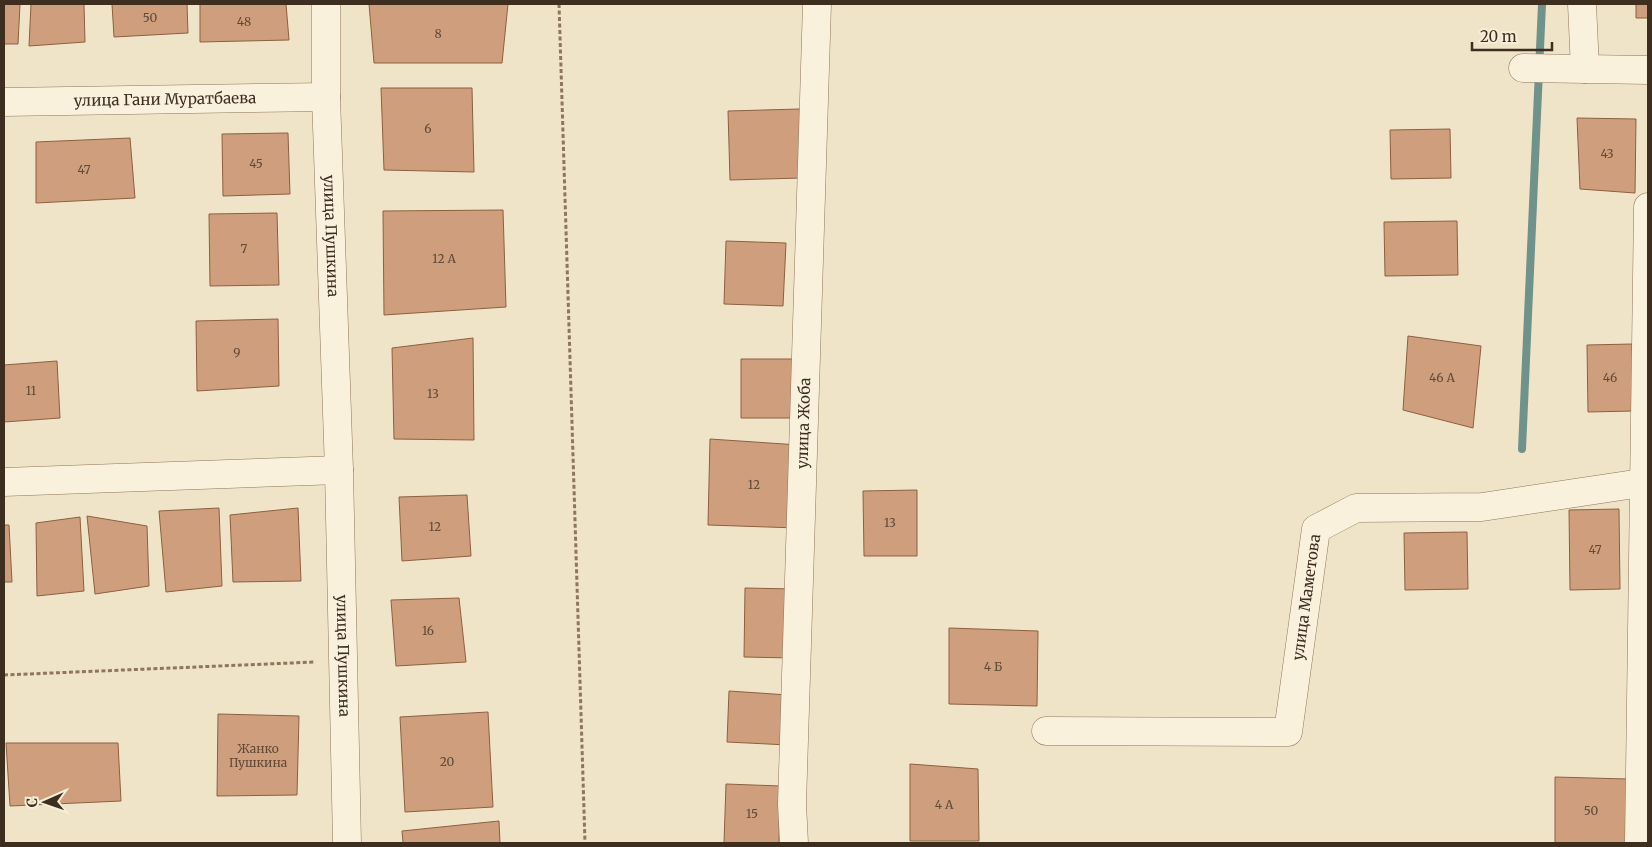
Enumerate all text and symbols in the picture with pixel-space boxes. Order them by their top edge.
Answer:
house number: 50 [143,10,158,25]
house number: 48 [237,14,251,29]
scale bar [1472,20,1552,52]
house number: 8 [434,26,442,41]
text: 20 m [1480,27,1517,46]
street label: улица Гани Муратбаева [73,88,256,110]
house number: 6 [424,121,432,136]
house number: 43 [1600,146,1614,161]
house number: 45 [249,156,263,171]
house number: 47 [77,162,91,177]
street label: улица Пушкина [320,174,343,297]
house number: 7 [241,241,248,256]
house number: 12 А [432,251,456,266]
house number: 9 [233,345,241,360]
house number: 46 А [1429,370,1455,385]
house number: 46 [1603,370,1617,385]
street label: улица Жоба [792,377,814,469]
house number: 11 [26,383,37,398]
house number: 13 [427,386,439,401]
house number: 12 [748,477,760,492]
house number: 13 [884,515,896,530]
house number: 12 [429,519,441,534]
street label: улица Маметова [1288,533,1324,662]
house number: 47 [1588,542,1602,557]
street label: улица Пушкина [333,594,354,717]
house number: 16 [422,623,434,638]
house number: 4 Б [984,659,1002,674]
house number: Жанко Пушкина [229,741,288,770]
house number: 20 [440,754,455,769]
north arrow [20,777,70,827]
text: С [23,797,41,807]
house number: 4 А [935,797,954,812]
house number: 50 [1584,803,1599,818]
house number: 15 [746,806,758,821]

